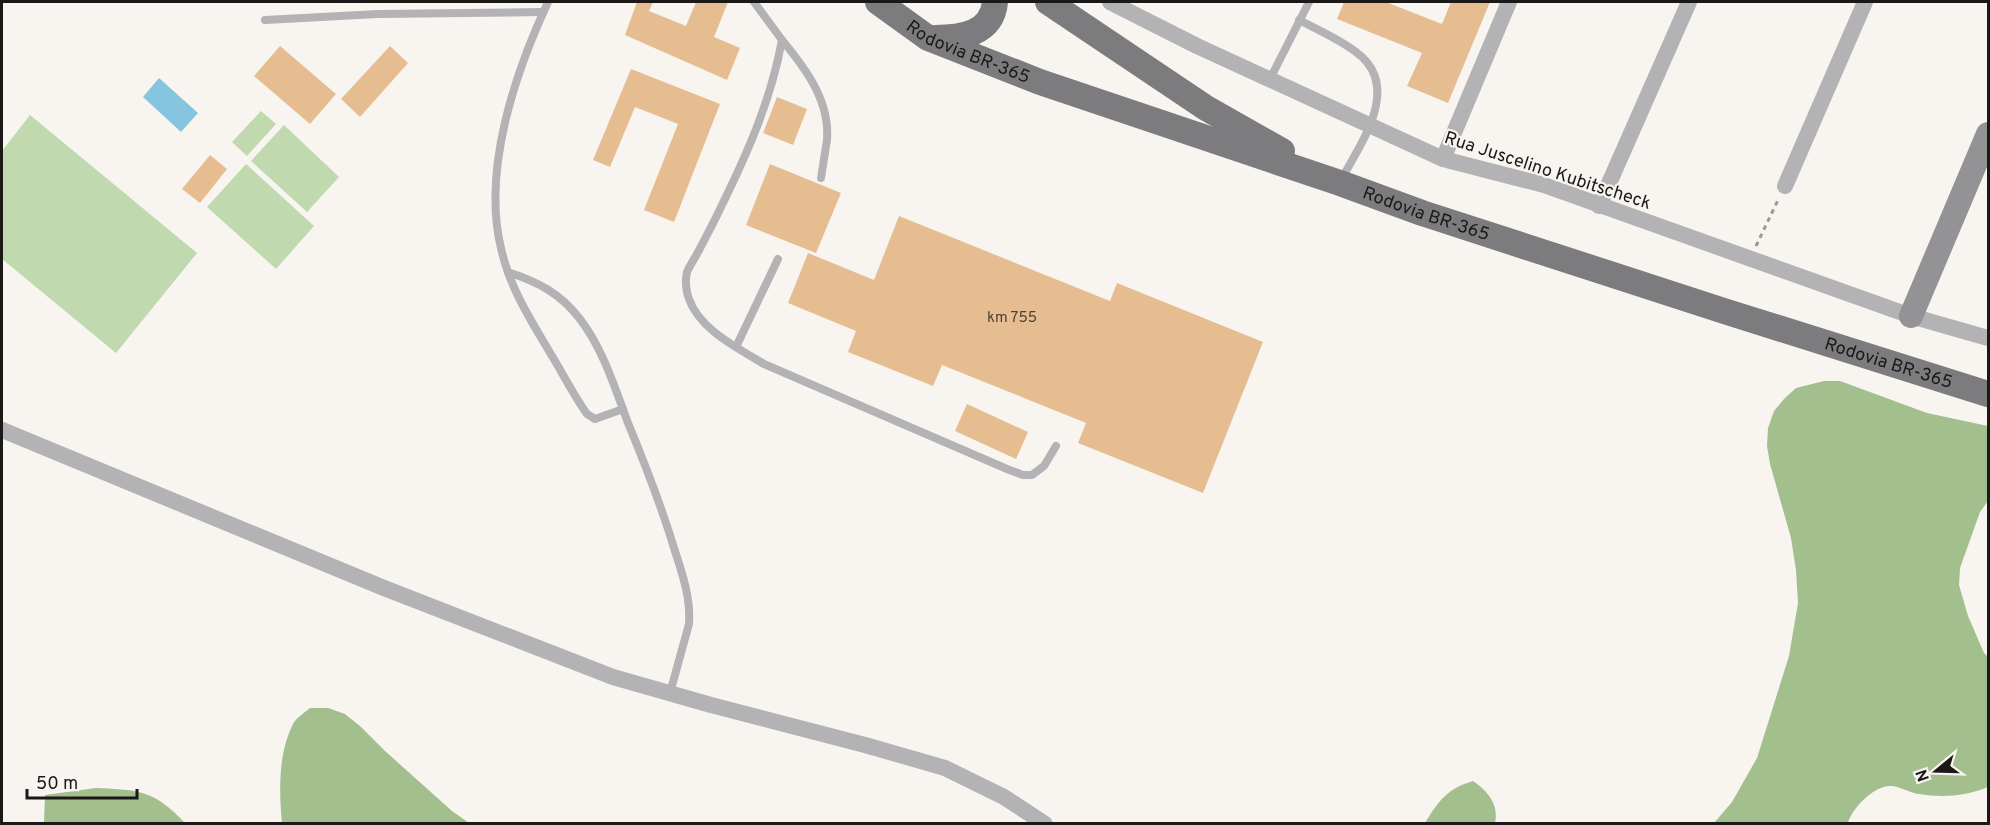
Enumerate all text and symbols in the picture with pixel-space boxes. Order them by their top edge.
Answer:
street label: Rodovia BR-365 [901,16,1033,90]
street label: Rua Juscelino Kubitscheck [1441,127,1654,216]
street label: Rodovia BR-365 [1359,182,1492,247]
house number: km 755 [987,309,1037,328]
street label: Rodovia BR-365 [1821,333,1955,395]
north arrow [1906,741,1966,801]
scale bar [27,762,136,800]
text: N [1912,767,1935,784]
text: 50 m [36,773,78,796]

